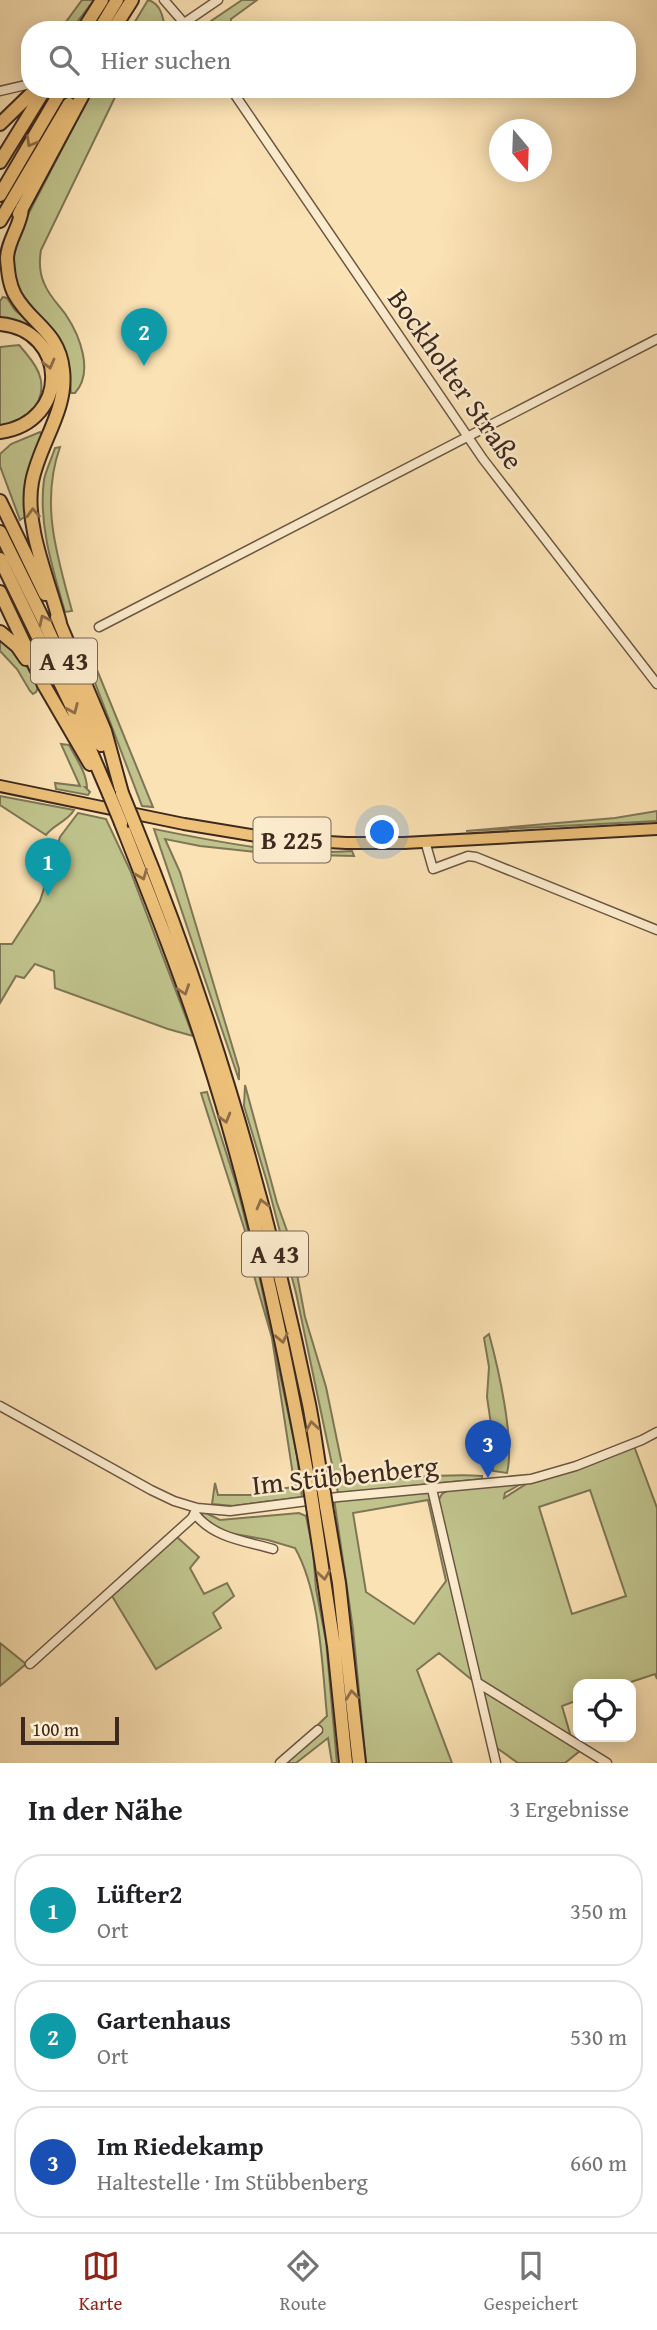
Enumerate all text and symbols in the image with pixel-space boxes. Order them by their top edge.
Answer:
search box [21,21,636,98]
text: Hier suchen [101,40,231,79]
icon: search [45,41,83,79]
north arrow [489,119,552,182]
one-way arrow [26,135,39,148]
street label: Bockholter Straße [379,280,534,478]
pin: 2 [121,308,167,366]
one-way arrow [41,357,55,369]
one-way arrow [26,508,41,519]
one-way arrow [38,614,52,627]
road number: A 43 [31,638,97,684]
one-way arrow [65,701,79,714]
your location [365,815,399,849]
road number: B 225 [254,818,330,862]
pin: 1 [25,838,71,896]
one-way arrow [134,869,148,881]
one-way arrow [176,983,190,995]
one-way arrow [217,1112,232,1124]
one-way arrow [256,1198,270,1210]
road number: A 43 [242,1232,308,1276]
one-way arrow [273,1332,288,1344]
one-way arrow [305,1420,320,1432]
pin: 3 [465,1420,511,1478]
street label: Im Stübbenberg [250,1444,440,1505]
one-way arrow [316,1569,331,1581]
map controls [573,1679,636,1742]
button: locate [573,1679,636,1742]
one-way arrow [345,1689,360,1701]
scale bar [21,1714,119,1746]
text: 100 m [32,1715,79,1743]
text: In der Nähe [28,1787,183,1831]
text: 3 Ergebnisse [509,1792,629,1825]
text: Lüfter2 [97,1874,183,1913]
text: 1 [47,1894,59,1927]
text: 350 m [570,1894,627,1927]
text: Ort [97,1913,129,1946]
text: Gartenhaus [97,2000,231,2039]
text: 2 [47,2020,59,2053]
text: 530 m [570,2020,627,2053]
text: Ort [97,2039,129,2072]
text: Im Riedekamp [97,2126,264,2165]
text: 3 [47,2146,59,2179]
text: 660 m [570,2146,627,2179]
text: Haltestelle · Im Stübbenberg [97,2165,368,2198]
tab: Karte [79,2247,122,2317]
tab: Route [280,2247,326,2317]
tab: Gespeichert [484,2247,578,2317]

